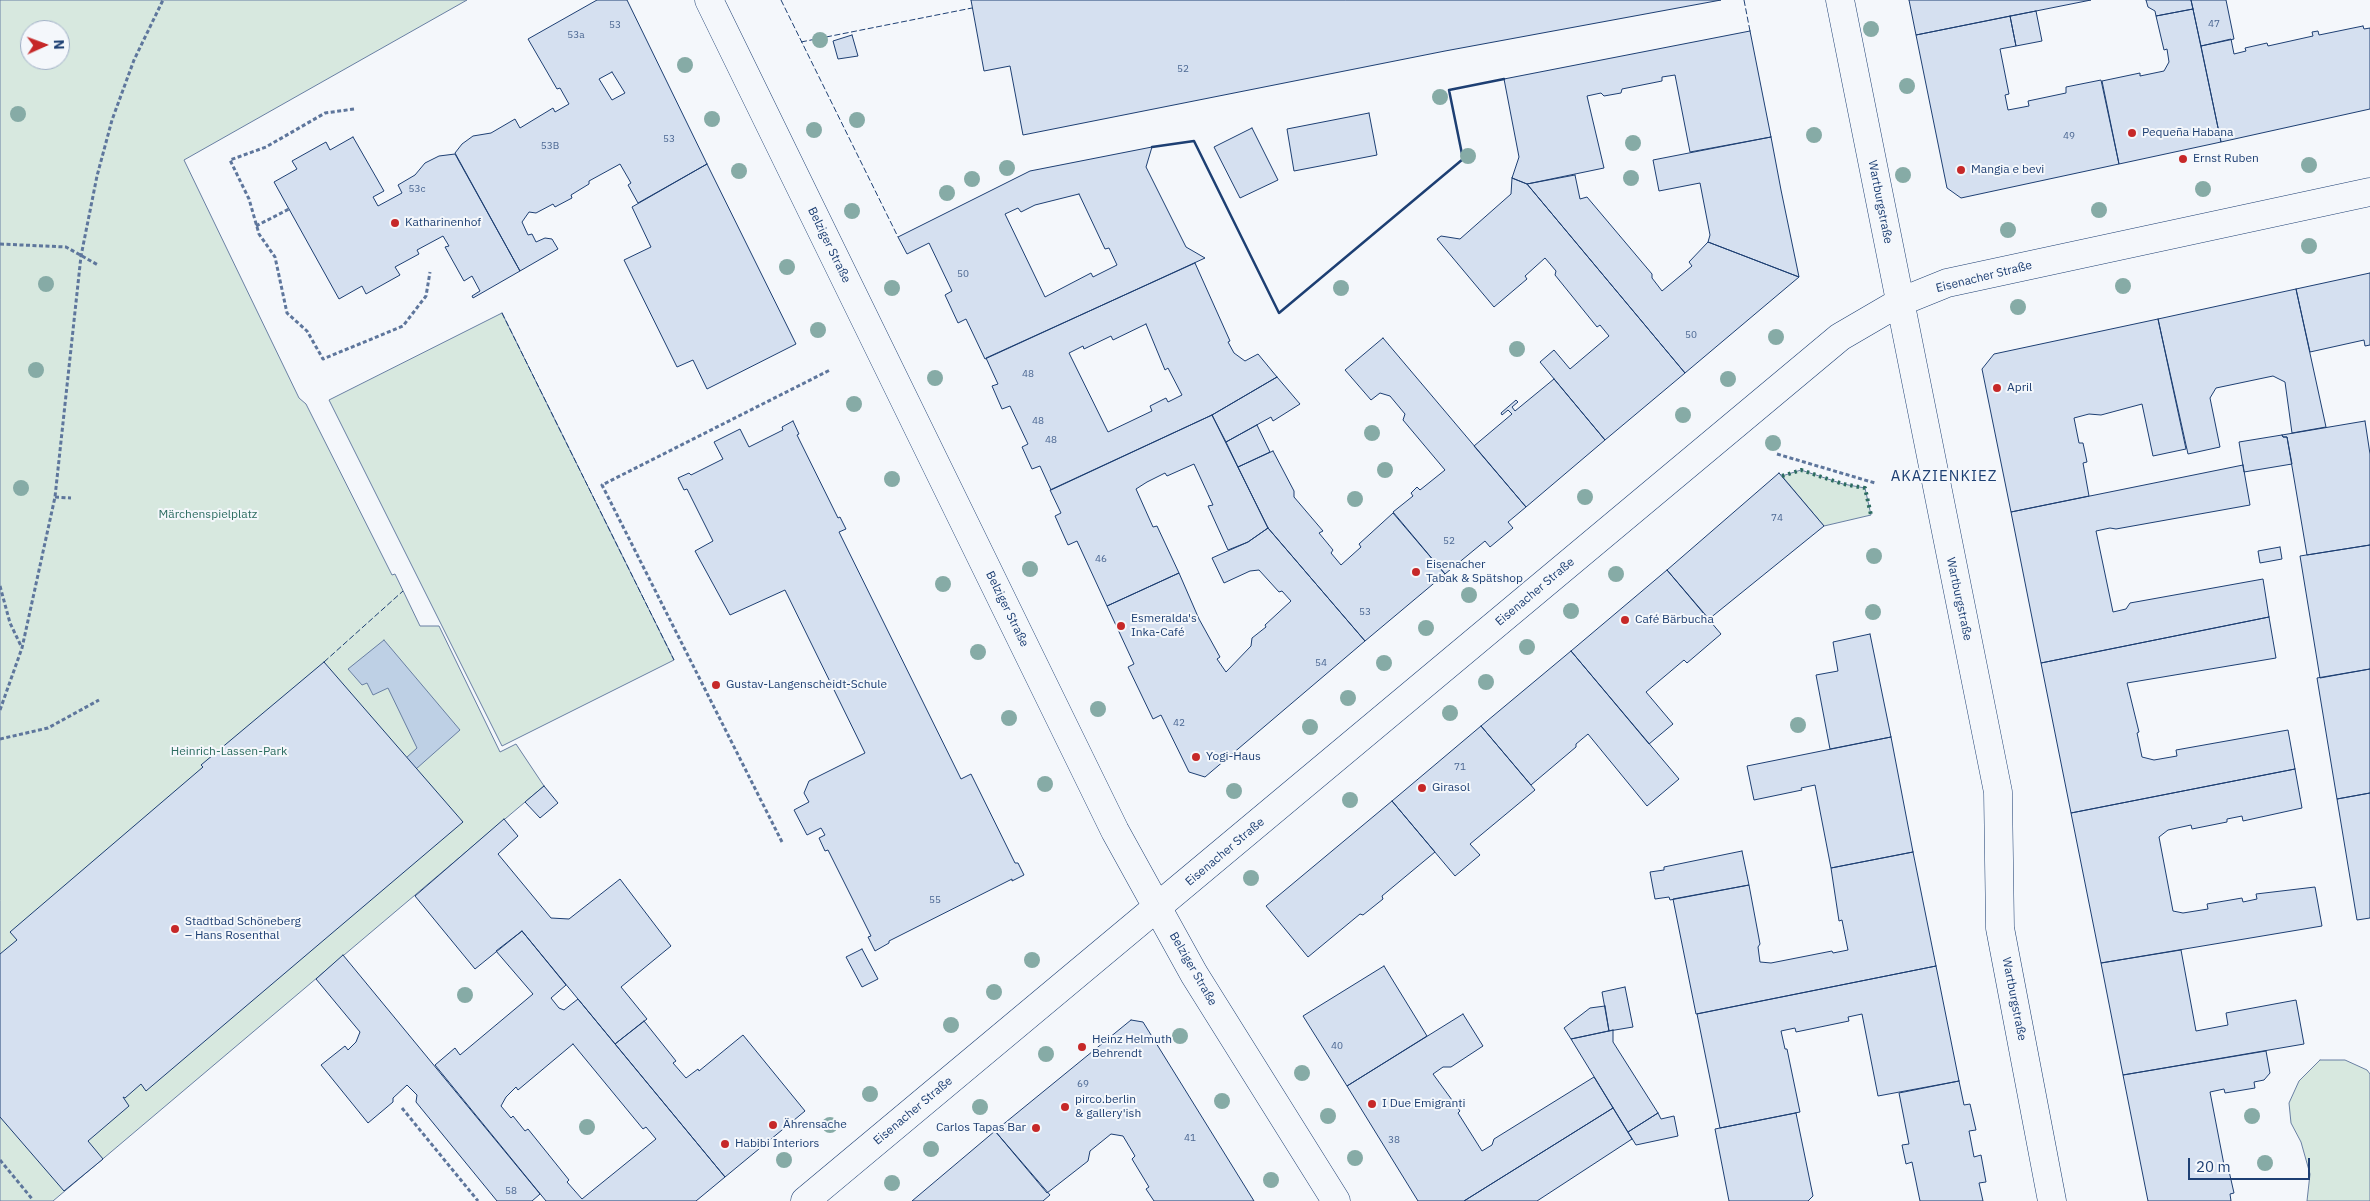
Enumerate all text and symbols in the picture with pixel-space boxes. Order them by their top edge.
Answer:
house number: 47 [2208,18,2220,30]
house number: 53 [609,19,621,31]
north arrow [20,20,70,70]
house number: 53a [567,29,585,41]
text: N [50,39,68,50]
house number: 52 [1177,63,1189,75]
place label: Pequeña Habana [2142,126,2234,140]
marker: Pequeña Habana [2126,127,2138,139]
house number: 49 [2063,130,2075,142]
house number: 53 [663,133,675,145]
house number: 53B [541,140,559,152]
place label: Ernst Ruben [2193,152,2259,166]
marker: Ernst Ruben [2177,153,2189,165]
street label: Wartburgstraße [1865,159,1895,245]
place label: Mangia e bevi [1971,163,2044,177]
marker: Mangia e bevi [1955,164,1967,176]
house number: 53c [408,183,426,195]
street label: Belziger Straße [804,205,854,285]
place label: Katharinenhof [405,216,481,230]
marker: Katharinenhof [389,217,401,229]
street label: Eisenacher Straße [1934,258,2034,296]
house number: 50 [957,268,969,280]
house number: 50 [1685,329,1697,341]
house number: 48 [1022,368,1034,380]
place label: April [2007,381,2032,395]
marker: April [1991,382,2003,394]
house number: 48 [1032,415,1044,427]
house number: 48 [1045,434,1057,446]
district label: AKAZIENKIEZ [1889,468,1999,486]
park label: Märchenspielplatz [159,508,257,522]
house number: 74 [1771,512,1783,524]
house number: 52 [1443,535,1455,547]
house number: 46 [1095,553,1107,565]
street label: Eisenacher Straße [1493,555,1577,629]
street label: Wartburgstraße [1943,556,1975,642]
place label: Eisenacher Tabak & Spätshop [1426,558,1523,586]
marker: Eisenacher Tabak & Spätshop [1410,566,1422,578]
street label: Belziger Straße [982,569,1032,649]
house number: 53 [1359,606,1371,618]
place label: Esmeralda's Inka-Café [1131,612,1197,640]
place label: Café Bärbucha [1635,613,1714,627]
marker: Café Bärbucha [1619,614,1631,626]
marker: Esmeralda's Inka-Café [1115,620,1127,632]
house number: 54 [1315,657,1327,669]
place label: Gustav-Langenscheidt-Schule [726,678,887,692]
marker: Gustav-Langenscheidt-Schule [710,679,722,691]
house number: 42 [1173,717,1185,729]
park label: Heinrich-Lassen-Park [171,745,287,759]
place label: Yogi-Haus [1206,750,1261,764]
marker: Yogi-Haus [1190,751,1202,763]
house number: 71 [1454,761,1466,773]
place label: Girasol [1432,781,1470,795]
marker: Girasol [1416,782,1428,794]
street label: Eisenacher Straße [1183,815,1267,889]
house number: 55 [929,894,941,906]
place label: Stadtbad Schöneberg – Hans Rosenthal [185,915,301,943]
marker: Stadtbad Schöneberg – Hans Rosenthal [169,923,181,935]
street label: Belziger Straße [1166,930,1220,1008]
street label: Wartburgstraße [1999,956,2029,1042]
place label: Heinz Helmuth Behrendt [1092,1033,1172,1061]
house number: 40 [1331,1040,1343,1052]
marker: Heinz Helmuth Behrendt [1076,1041,1088,1053]
street label: Eisenacher Straße [871,1074,955,1148]
house number: 69 [1077,1078,1089,1090]
place label: pirco.berlin & gallery'ish [1075,1093,1141,1121]
place label: I Due Emigranti [1382,1097,1466,1111]
marker: I Due Emigranti [1366,1098,1378,1110]
marker: pirco.berlin & gallery'ish [1059,1101,1071,1113]
place label: Ährensache [783,1118,847,1132]
marker: Ährensache [767,1119,779,1131]
place label: Carlos Tapas Bar [936,1121,1026,1135]
marker: Carlos Tapas Bar [1030,1122,1042,1134]
house number: 41 [1184,1132,1196,1144]
house number: 38 [1388,1134,1400,1146]
place label: Habibi Interiors [735,1137,819,1151]
marker: Habibi Interiors [719,1138,731,1150]
scale bar [2190,1148,2312,1180]
text: 20 m [2196,1157,2231,1176]
house number: 58 [505,1185,517,1197]

